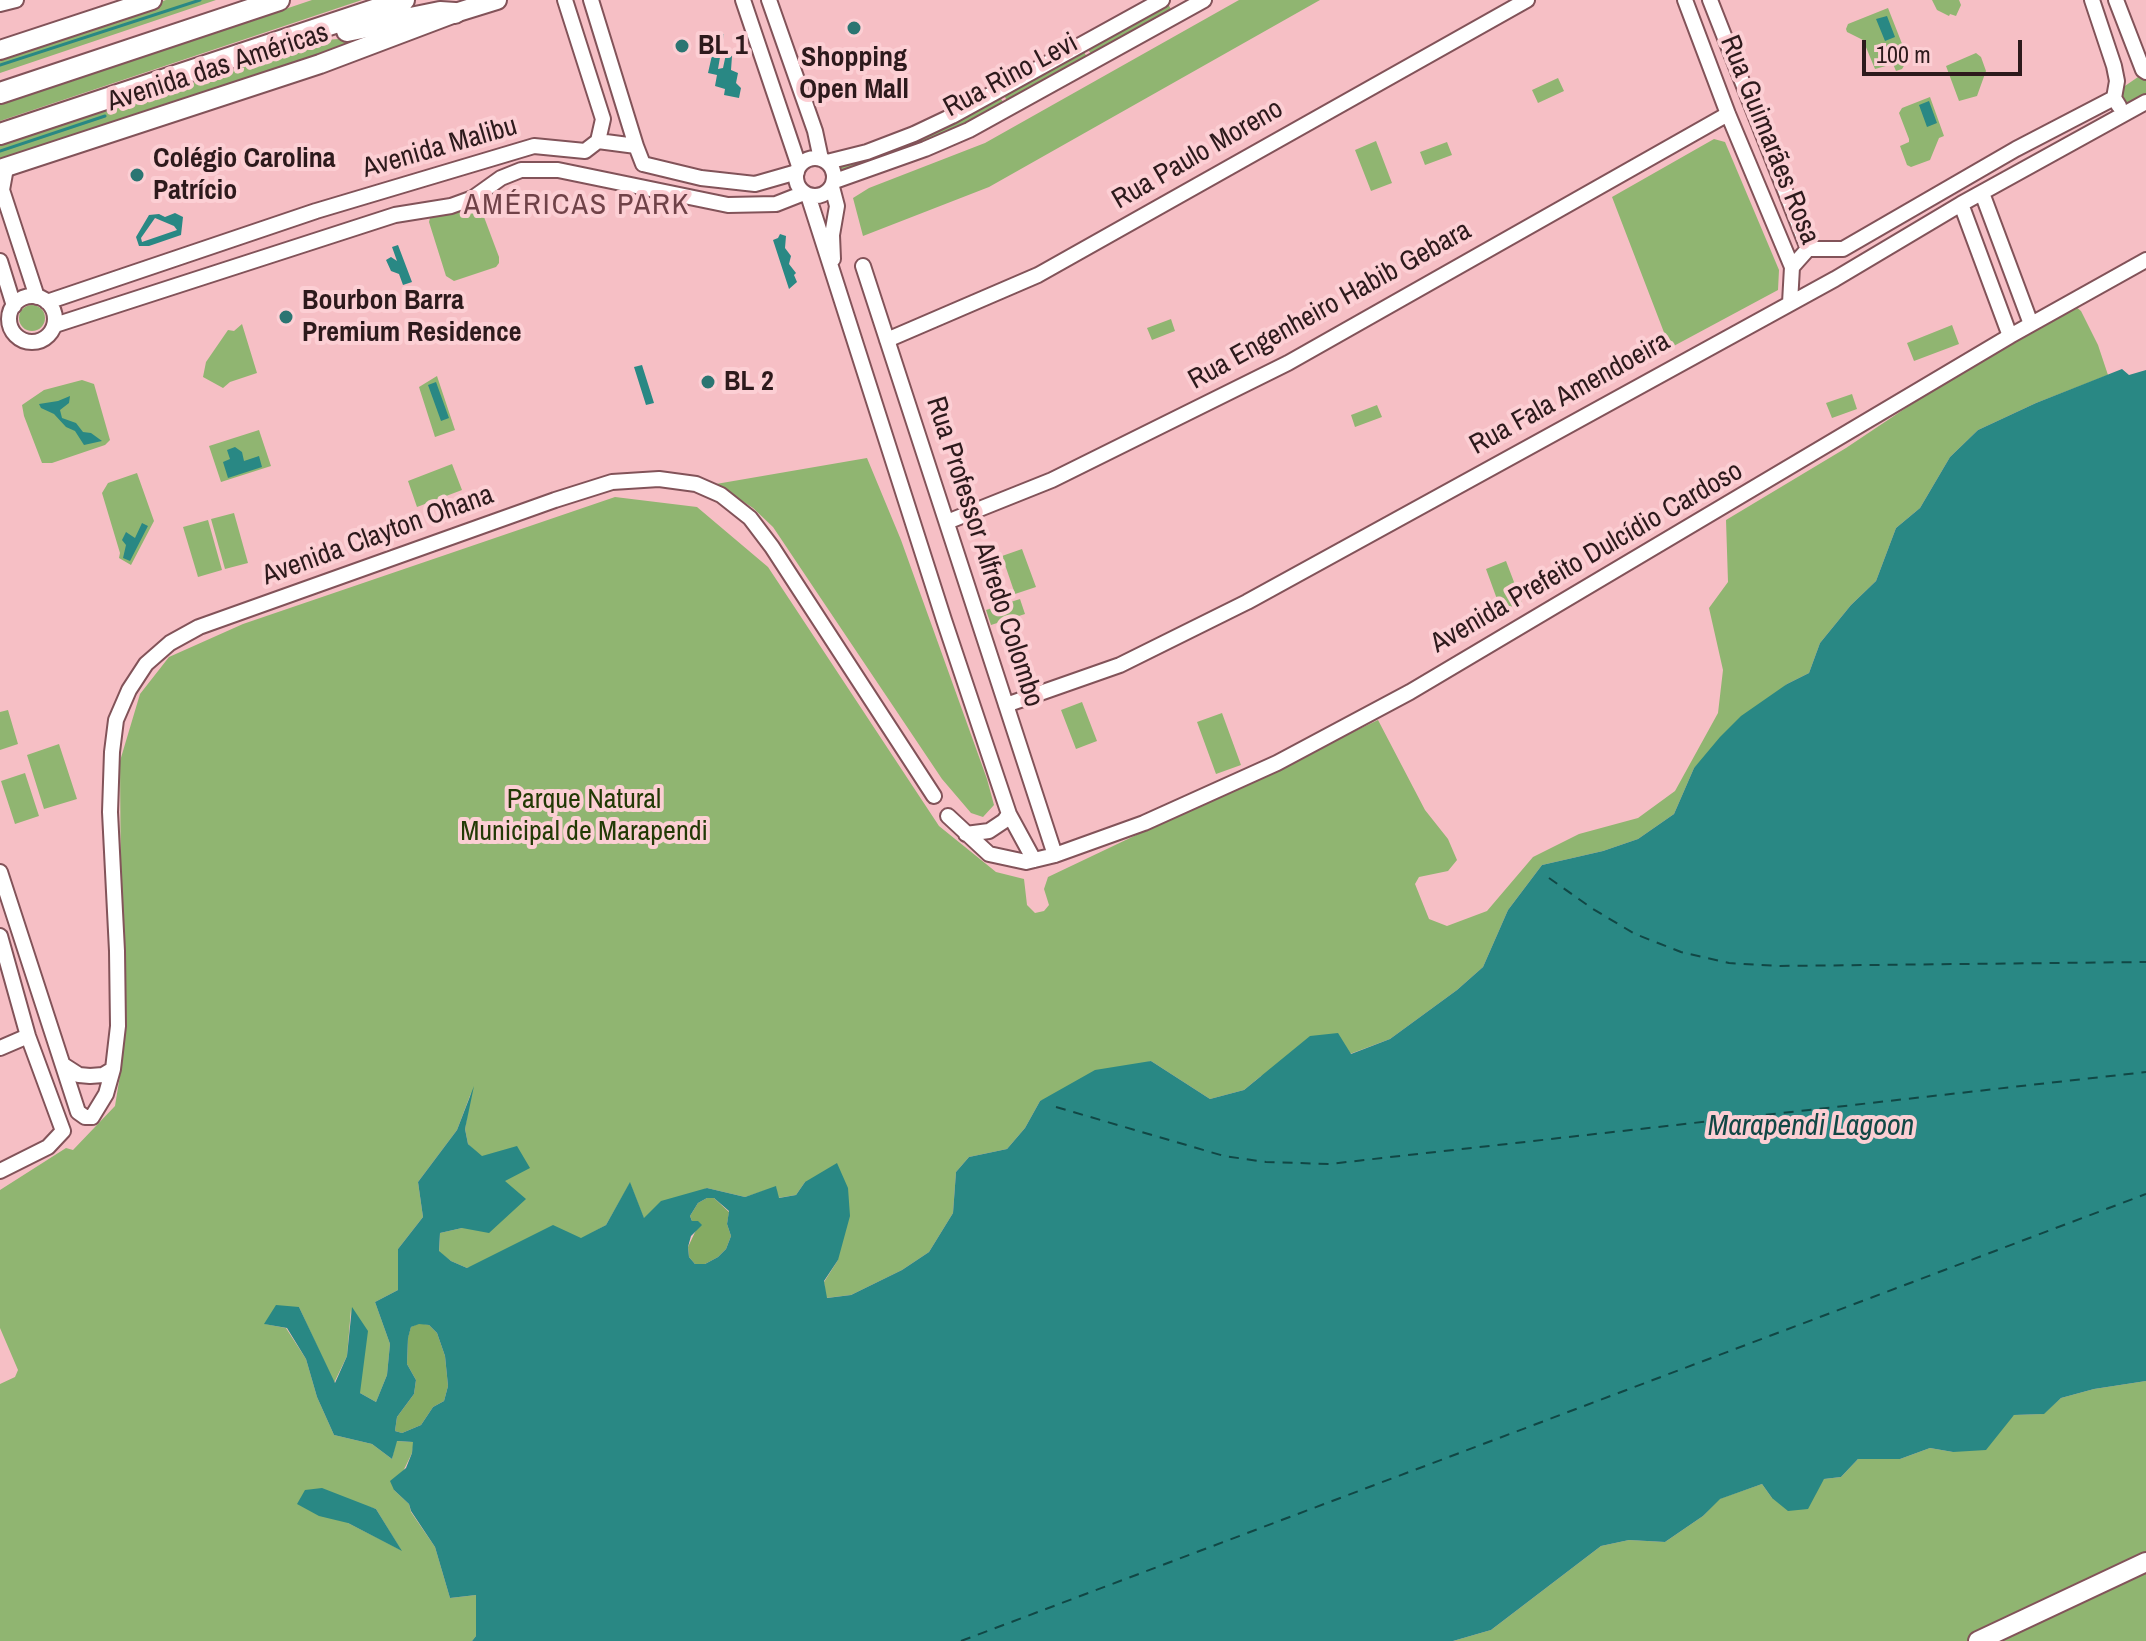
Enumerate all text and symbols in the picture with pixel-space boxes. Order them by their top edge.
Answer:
street label: Avenida das Américas [103,16,333,120]
marker: Shopping Open Mall [845,19,863,37]
scale bar [1866,24,2026,74]
street label: Rua Rino Levi [938,27,1084,125]
place label: BL 1 [698,29,748,63]
street label: Rua Guimarães Rosa [1712,31,1826,249]
marker: BL 1 [673,37,691,55]
text: 100 m [1876,38,1931,70]
place label: Shopping Open Mall [799,41,909,107]
street label: Rua Paulo Moreno [1107,93,1289,217]
street label: Avenida Malibu [359,110,521,186]
place label: Colégio Carolina Patrício [153,142,335,208]
marker: Colégio Carolina Patrício [128,166,146,184]
district label: AMÉRICAS PARK [464,188,690,224]
street label: Rua Engenheiro Habib Gebara [1183,214,1477,398]
place label: Bourbon Barra Premium Residence [302,284,521,350]
marker: Bourbon Barra Premium Residence [277,308,295,326]
street label: Rua Fala Amendoeira [1464,325,1676,463]
place label: BL 2 [724,365,774,399]
marker: BL 2 [699,373,717,391]
street label: Rua Professor Alfredo Colombo [918,393,1050,711]
street label: Avenida Prefeito Dulcídio Cardoso [1425,455,1749,661]
street label: Avenida Clayton Ohana [258,479,498,593]
park label: Parque Natural Municipal de Marapendi [460,783,708,849]
water label: Marapendi Lagoon [1708,1109,1914,1145]

